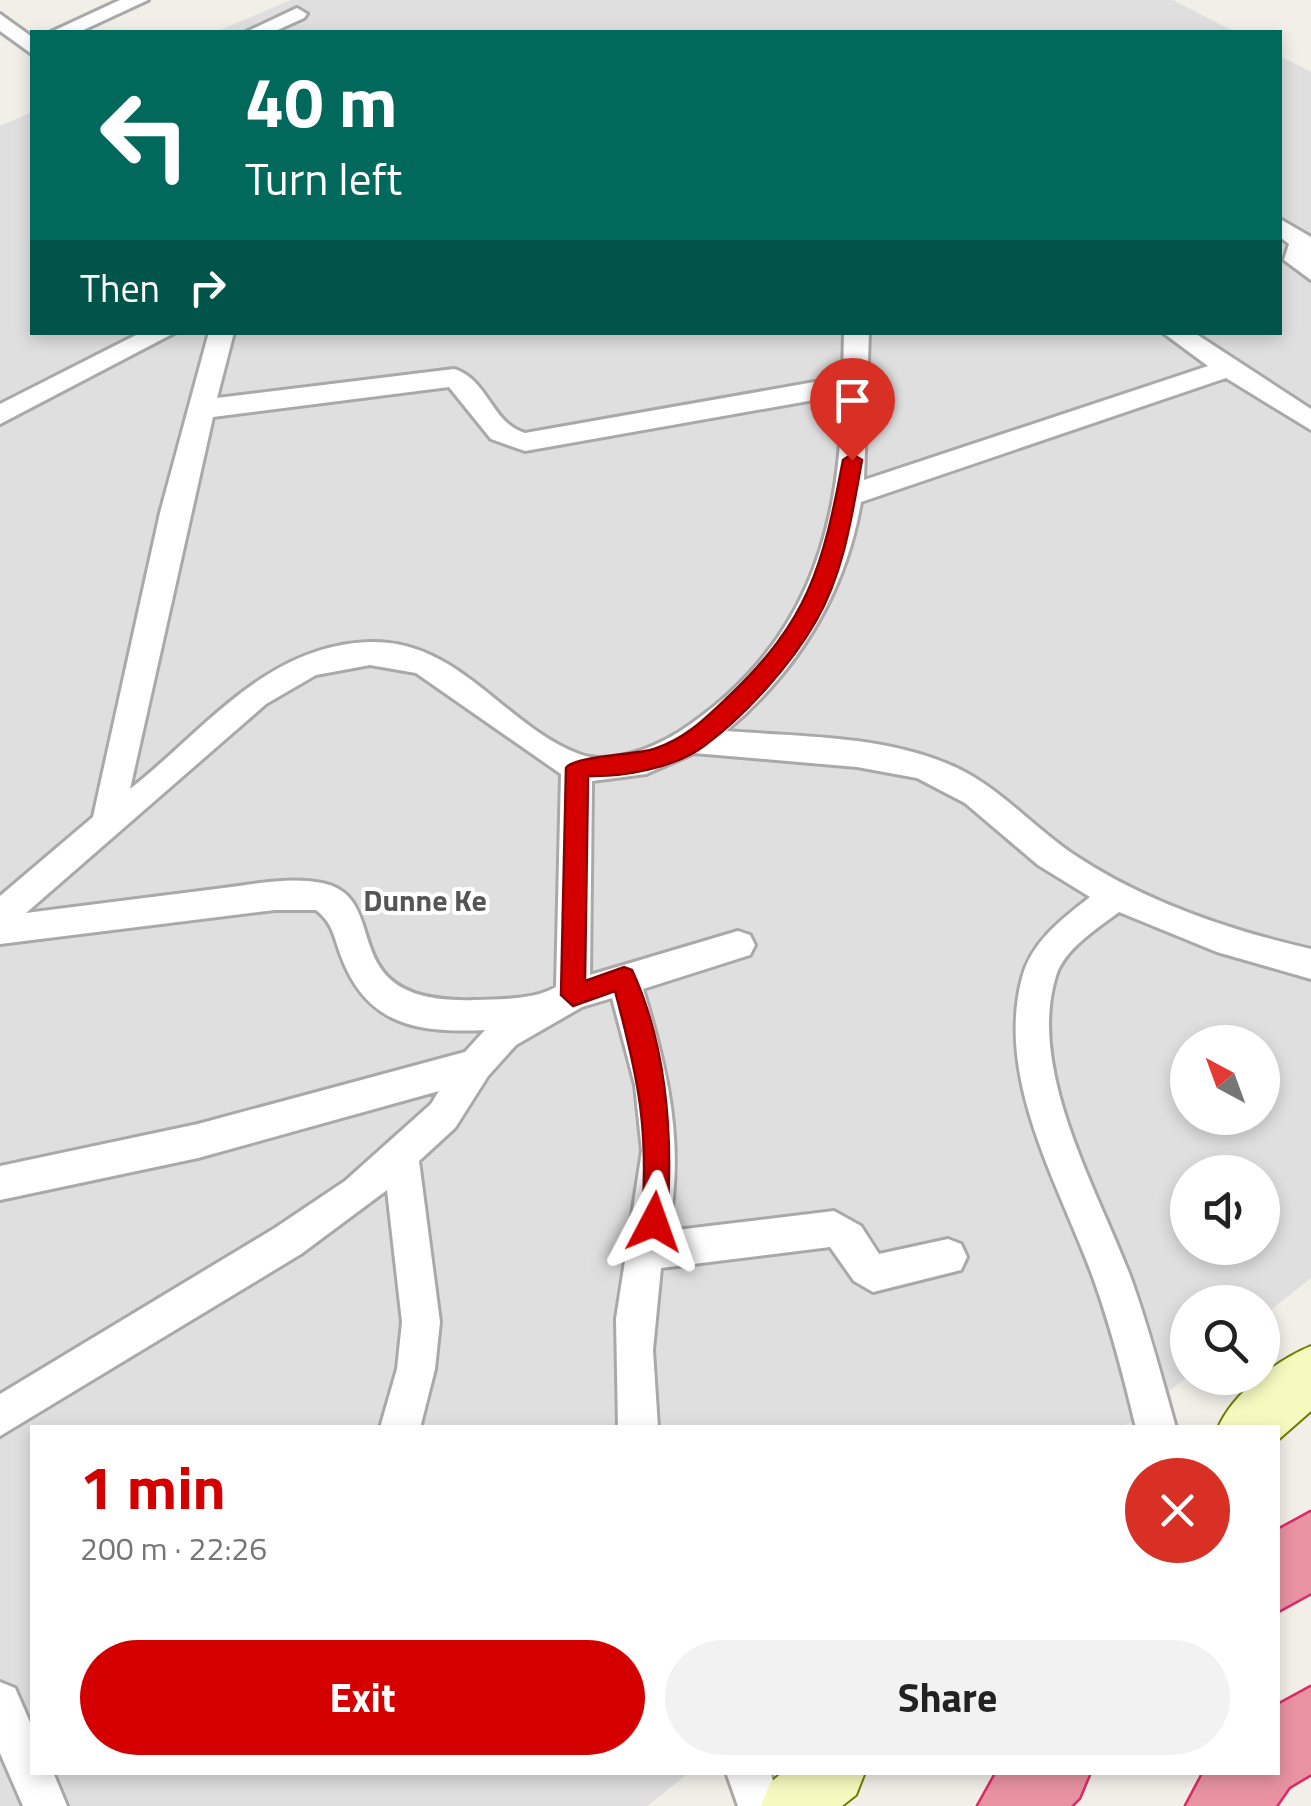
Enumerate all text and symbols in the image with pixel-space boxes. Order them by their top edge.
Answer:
text: 40 m [245,48,398,154]
icon: left [80,70,210,200]
text: Turn left [245,144,402,212]
text: Then [80,259,160,317]
icon: right [180,260,235,315]
pin [810,358,895,461]
icon: arrive [825,373,880,428]
district label: Dunne Ke [363,877,487,923]
north arrow [1170,1025,1280,1135]
map controls [1170,1025,1280,1395]
button: sound [1170,1155,1280,1265]
position arrow [602,1170,706,1274]
button: search [1170,1285,1280,1395]
text: 1 min [80,1441,226,1532]
button: close [1125,1458,1230,1563]
text: 200 m · 22:26 [80,1524,267,1572]
button: Exit [80,1640,645,1755]
button: Share [665,1640,1230,1755]

